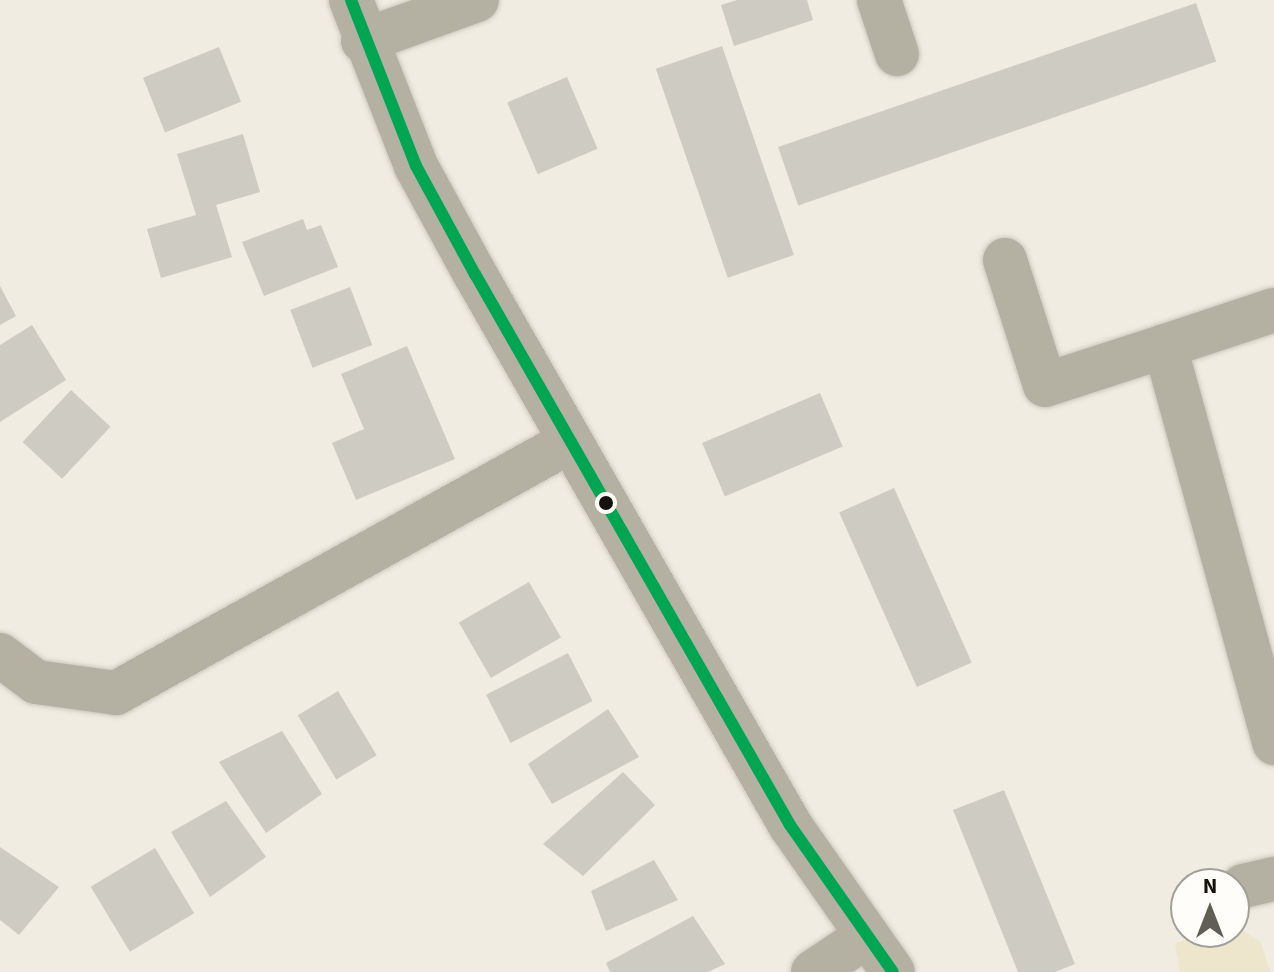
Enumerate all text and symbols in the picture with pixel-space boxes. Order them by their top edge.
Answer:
unlabelled marker [598,495,614,511]
north arrow [1170,868,1250,948]
text: N [1203,870,1217,902]

